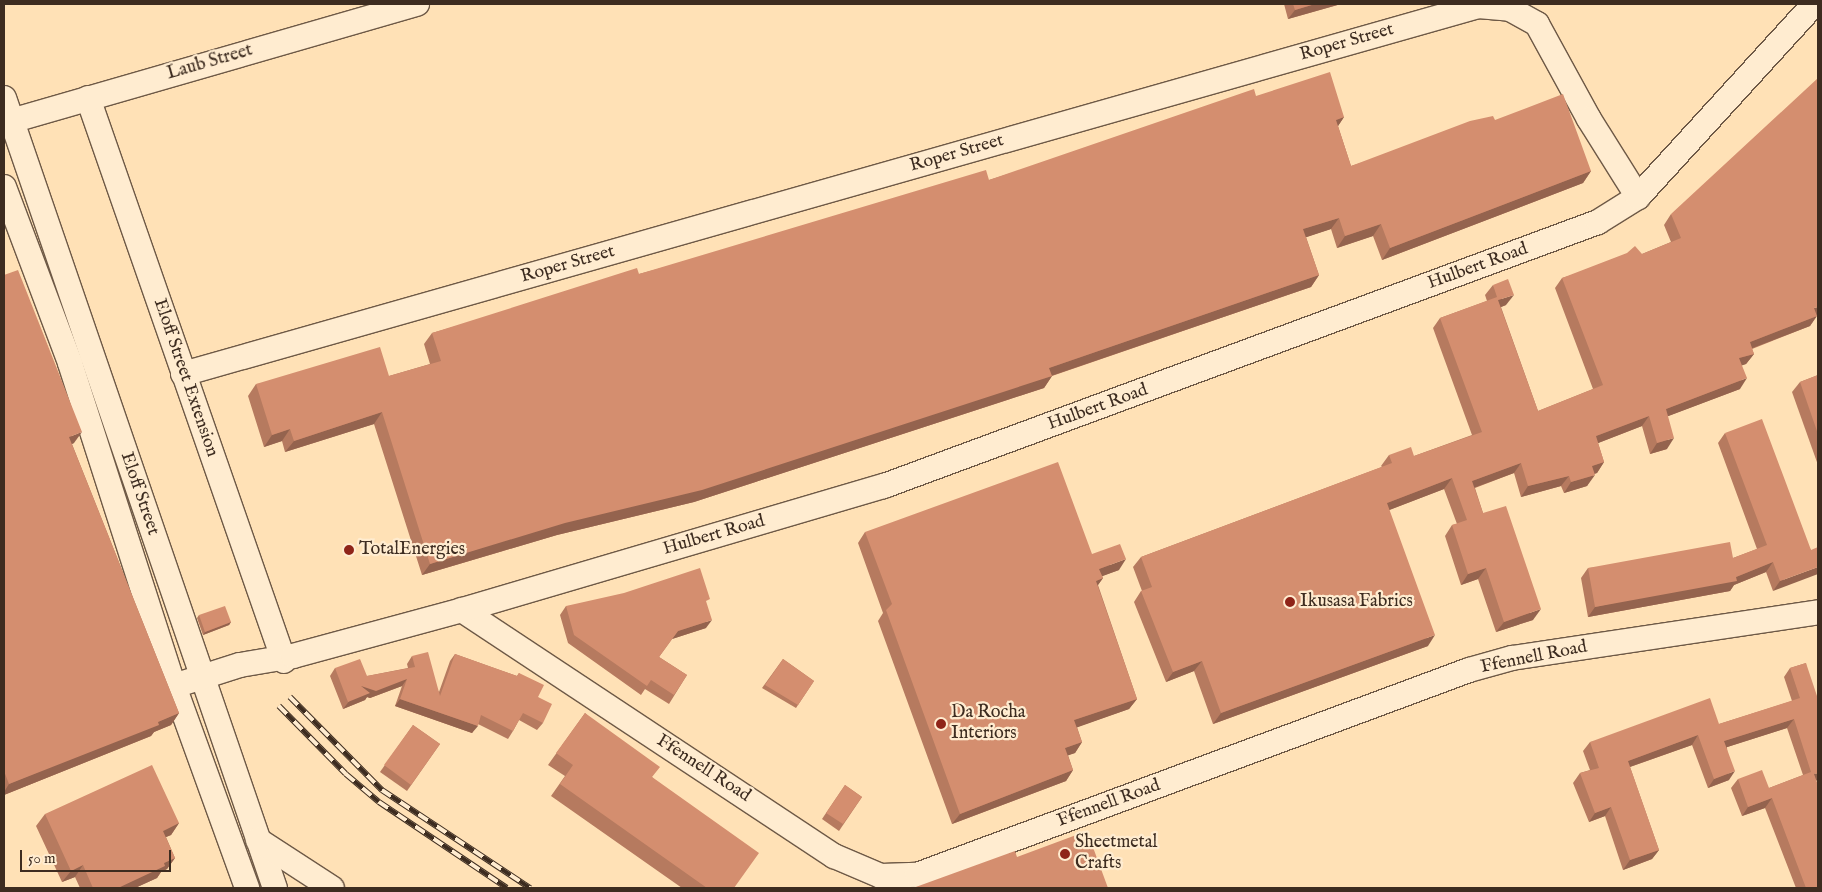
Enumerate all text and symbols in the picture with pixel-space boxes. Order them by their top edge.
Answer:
street label: Roper Street [1298,19,1396,67]
street label: Laub Street [165,40,255,86]
street label: Roper Street [908,130,1006,178]
street label: Hulbert Road [1425,239,1531,295]
street label: Roper Street [519,241,617,289]
street label: Eloff Street Extension [148,296,222,460]
street label: Hulbert Road [1045,380,1151,436]
street label: Eloff Street [115,450,163,538]
street label: Hulbert Road [661,511,767,561]
place label: TotalEnergies [359,539,465,561]
marker: TotalEnergies [343,544,355,556]
place label: Ikusasa Fabrics [1300,591,1413,613]
marker: Ikusasa Fabrics [1284,596,1296,608]
street label: Ffennell Road [1479,637,1589,679]
place label: Da Rocha Interiors [951,703,1026,746]
marker: Da Rocha Interiors [935,718,947,730]
street label: Ffennell Road [652,731,754,807]
street label: Ffennell Road [1055,775,1163,833]
place label: Sheetmetal Crafts [1075,833,1157,876]
scale bar [22,840,174,872]
marker: Sheetmetal Crafts [1059,848,1071,860]
text: 50 m [28,849,56,868]

